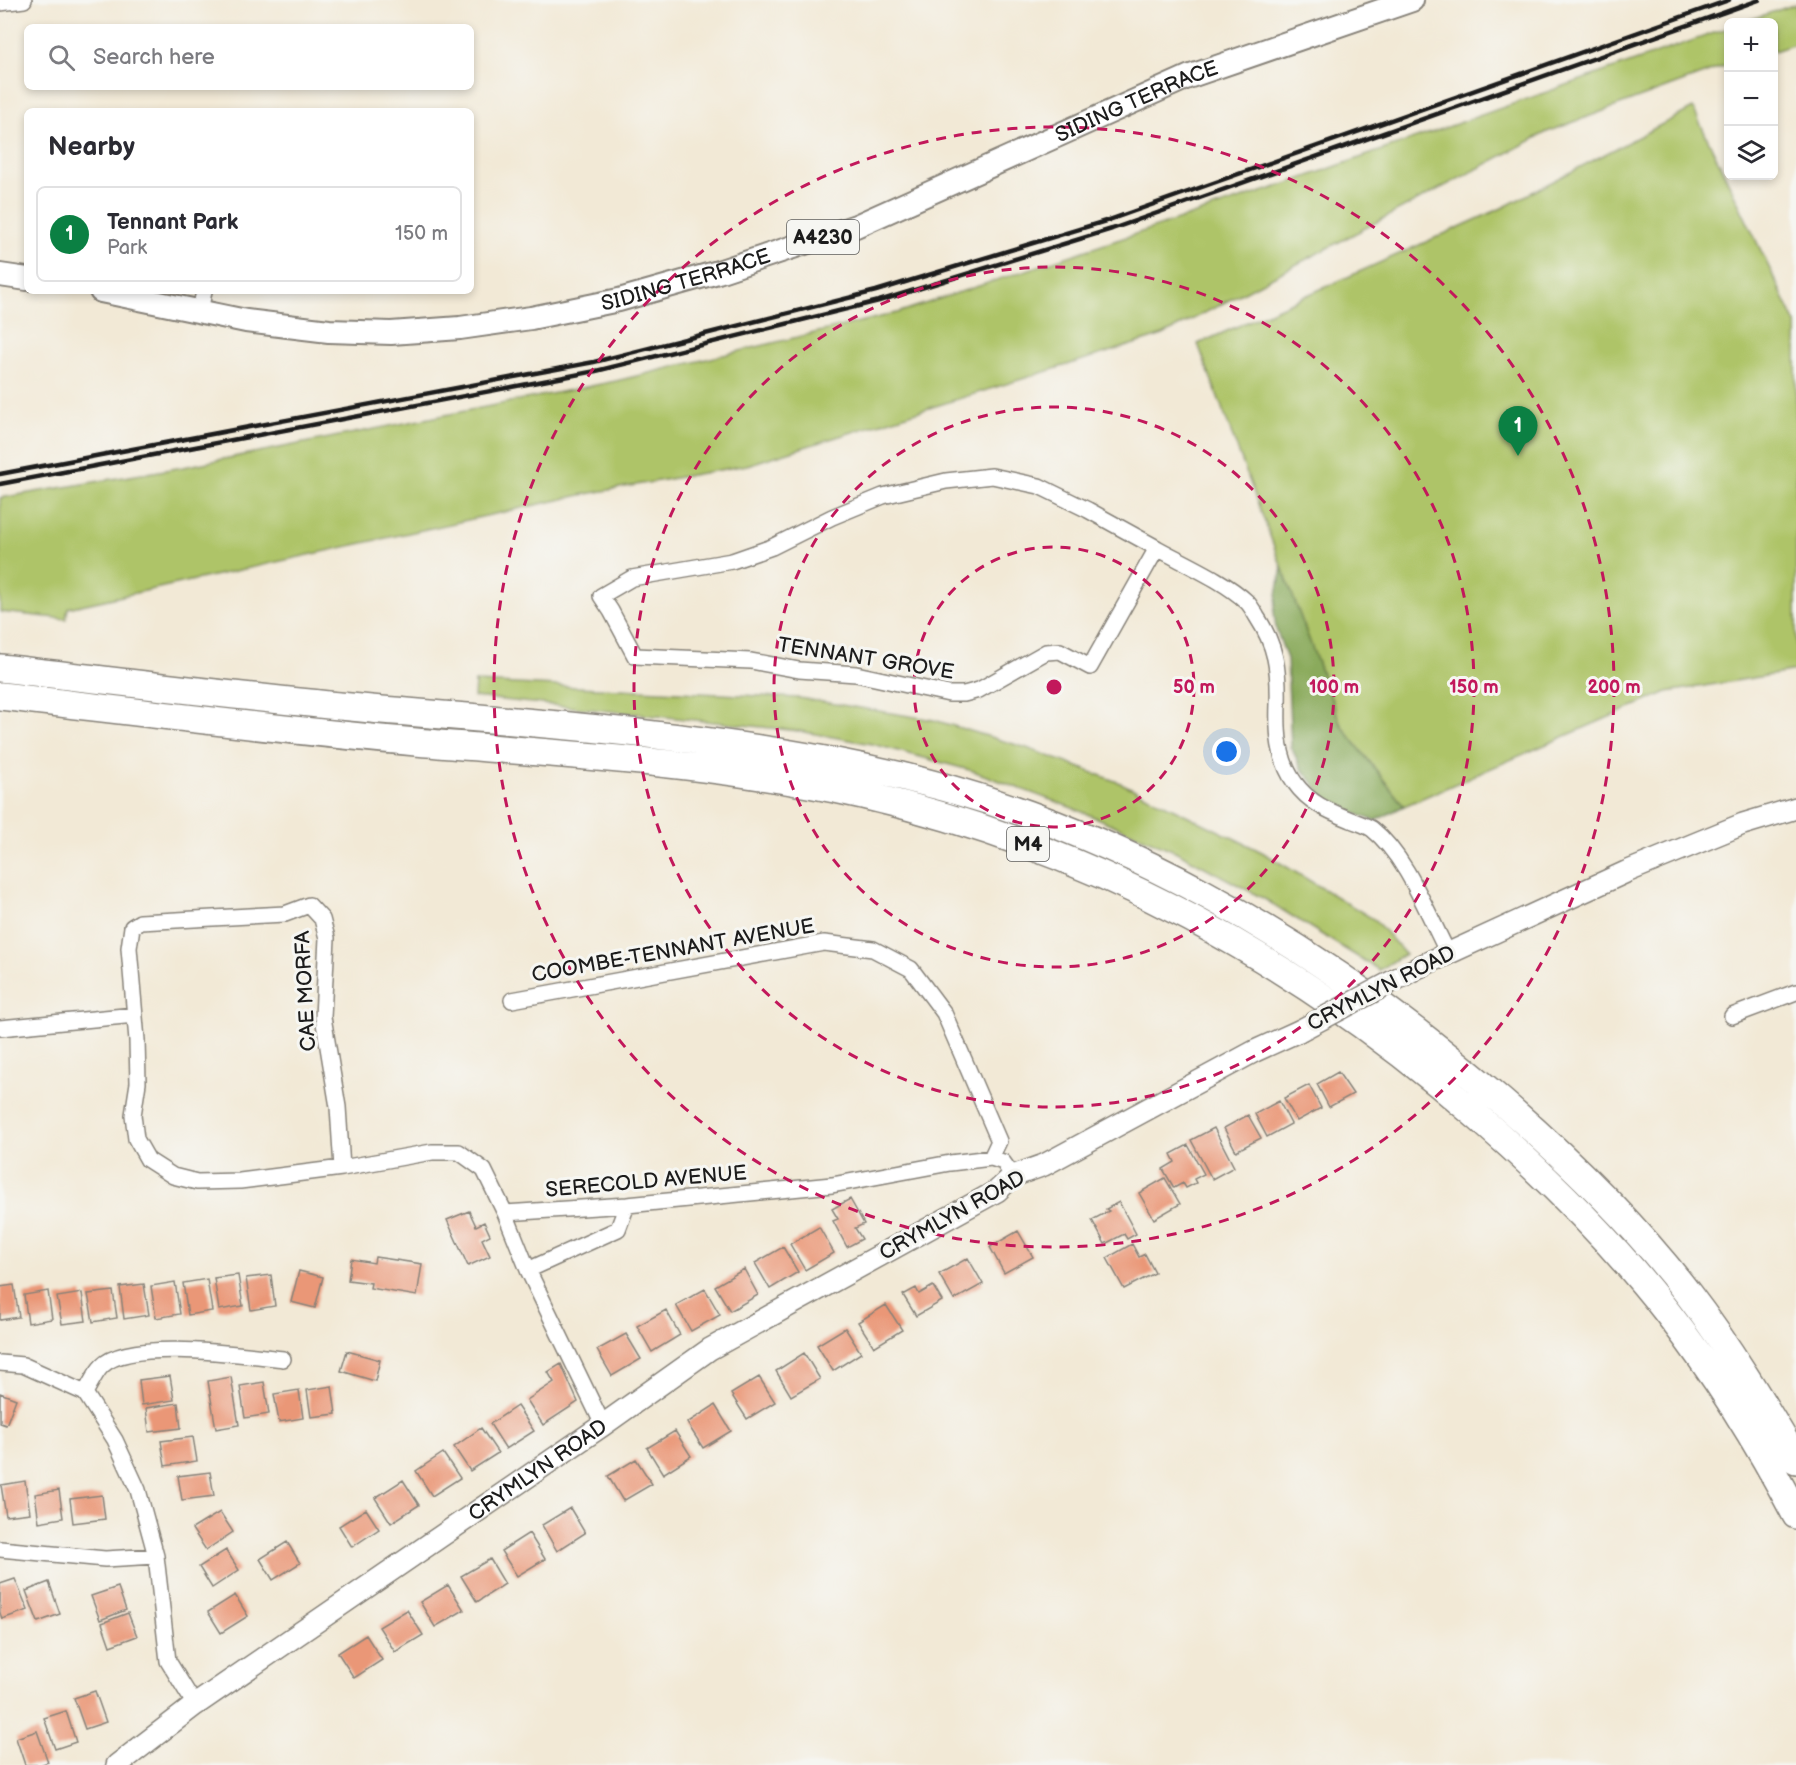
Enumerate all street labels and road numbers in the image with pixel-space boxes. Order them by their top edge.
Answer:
street label: SIDING TERRACE [1052,56,1221,148]
road number: A4230 [787,220,859,254]
street label: SIDING TERRACE [599,243,774,316]
street label: TENNANT GROVE [776,632,956,685]
road number: M4 [1007,827,1049,861]
street label: COOMBE-TENNANT AVENUE [530,913,817,988]
street label: CAE MORFA [290,930,321,1052]
street label: CRYMLYN ROAD [1303,940,1459,1036]
street label: SERECOLD AVENUE [544,1160,748,1203]
street label: CRYMLYN ROAD [875,1165,1029,1266]
street label: CRYMLYN ROAD [464,1414,612,1527]

